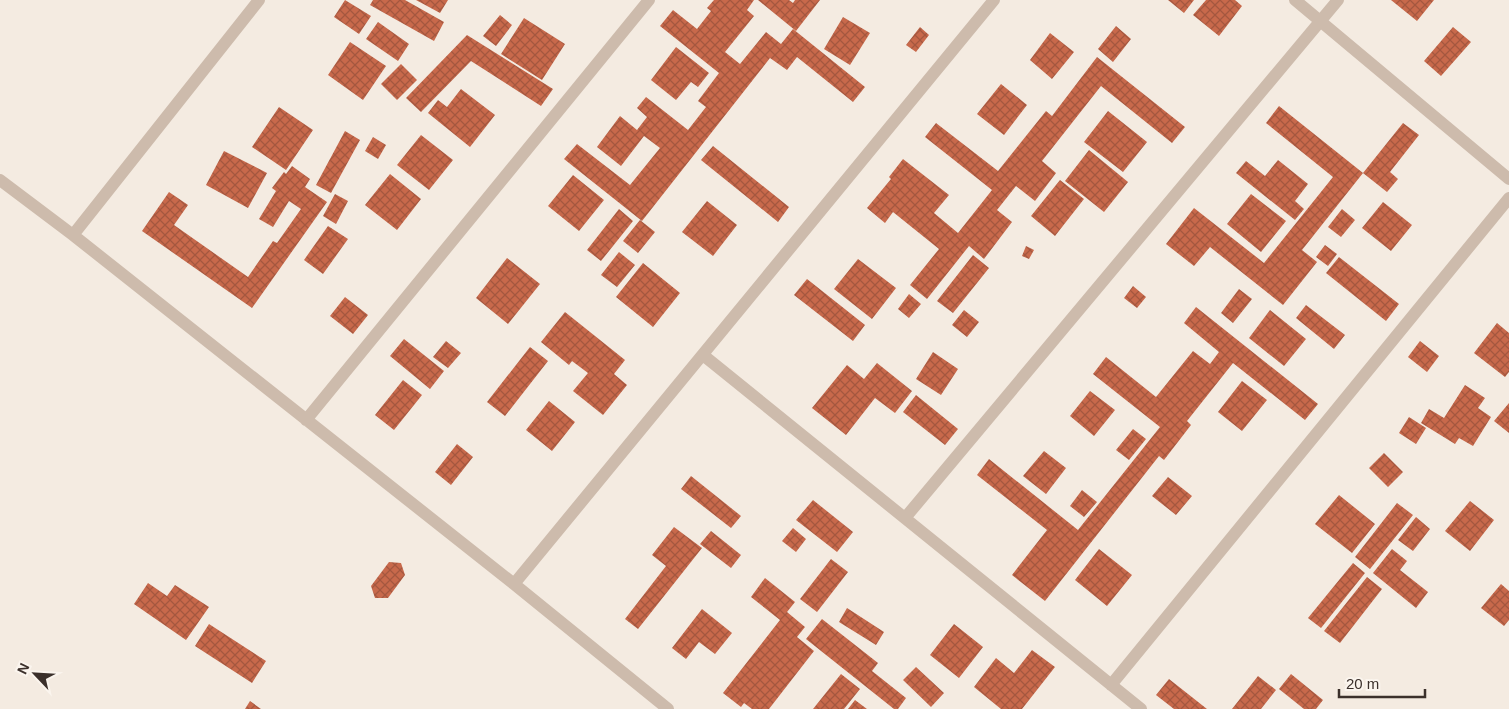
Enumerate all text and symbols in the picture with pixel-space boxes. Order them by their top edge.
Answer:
north arrow [10,649,60,699]
text: N [14,661,33,676]
scale bar [1339,666,1425,698]
text: 20 m [1346,675,1379,692]

